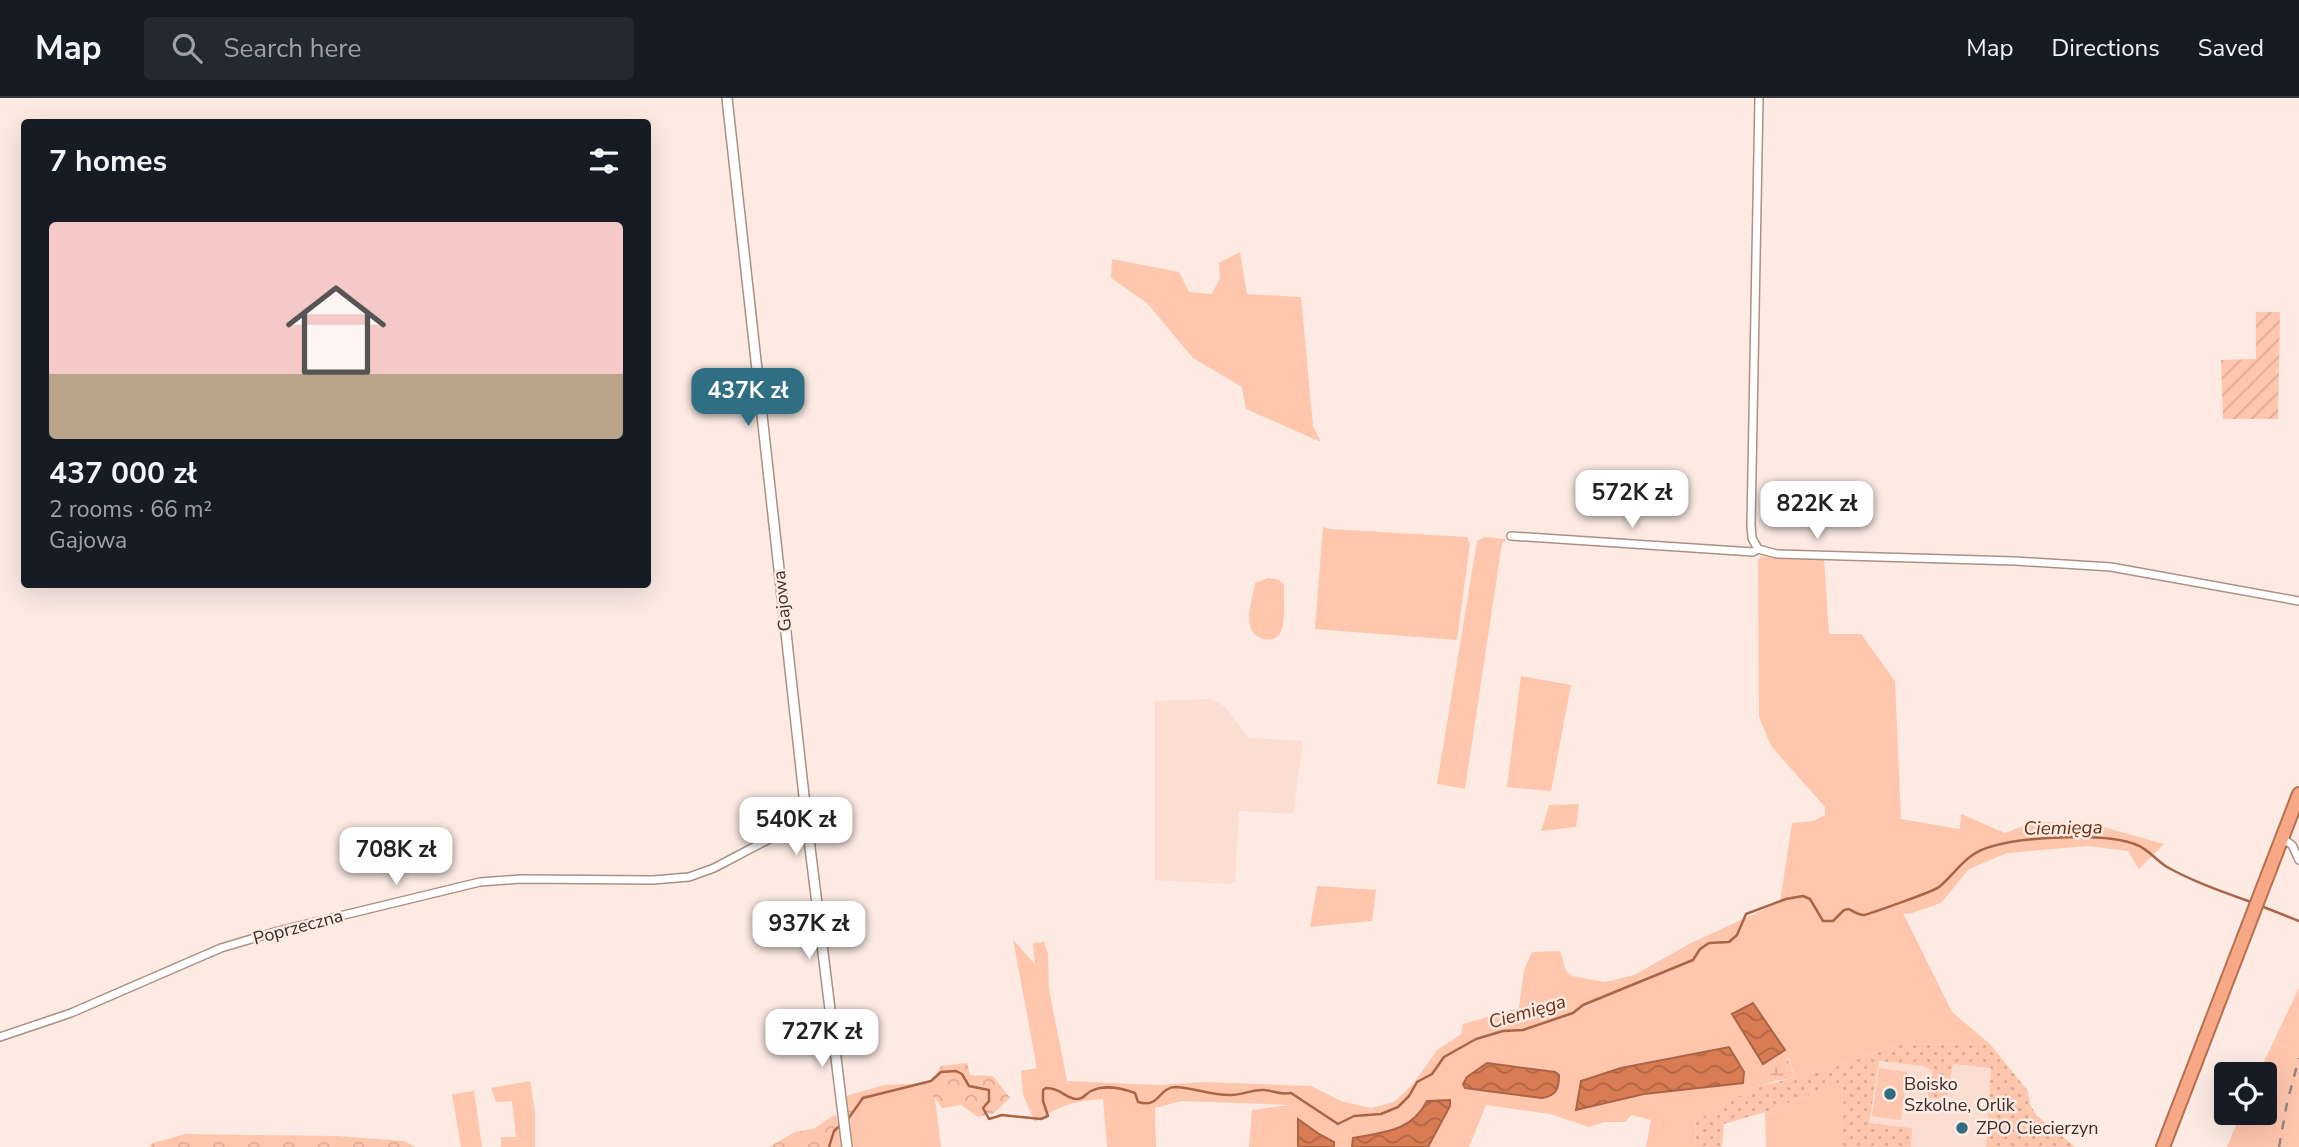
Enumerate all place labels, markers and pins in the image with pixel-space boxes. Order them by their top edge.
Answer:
pin: 437K zł [683,368,813,428]
pin: 572K zł [1567,470,1697,530]
pin: 822K zł [1752,482,1882,541]
pin: 540K zł [731,798,861,857]
pin: 708K zł [331,828,461,887]
pin: 937K zł [744,902,874,961]
pin: 727K zł [757,1010,887,1069]
place label: Boisko Szkolne, Orlik [1904,1072,2016,1117]
marker: Boisko Szkolne, Orlik [1882,1086,1898,1102]
place label: ZPO Ciecierzyn [1976,1116,2098,1140]
marker: ZPO Ciecierzyn [1954,1120,1970,1136]

